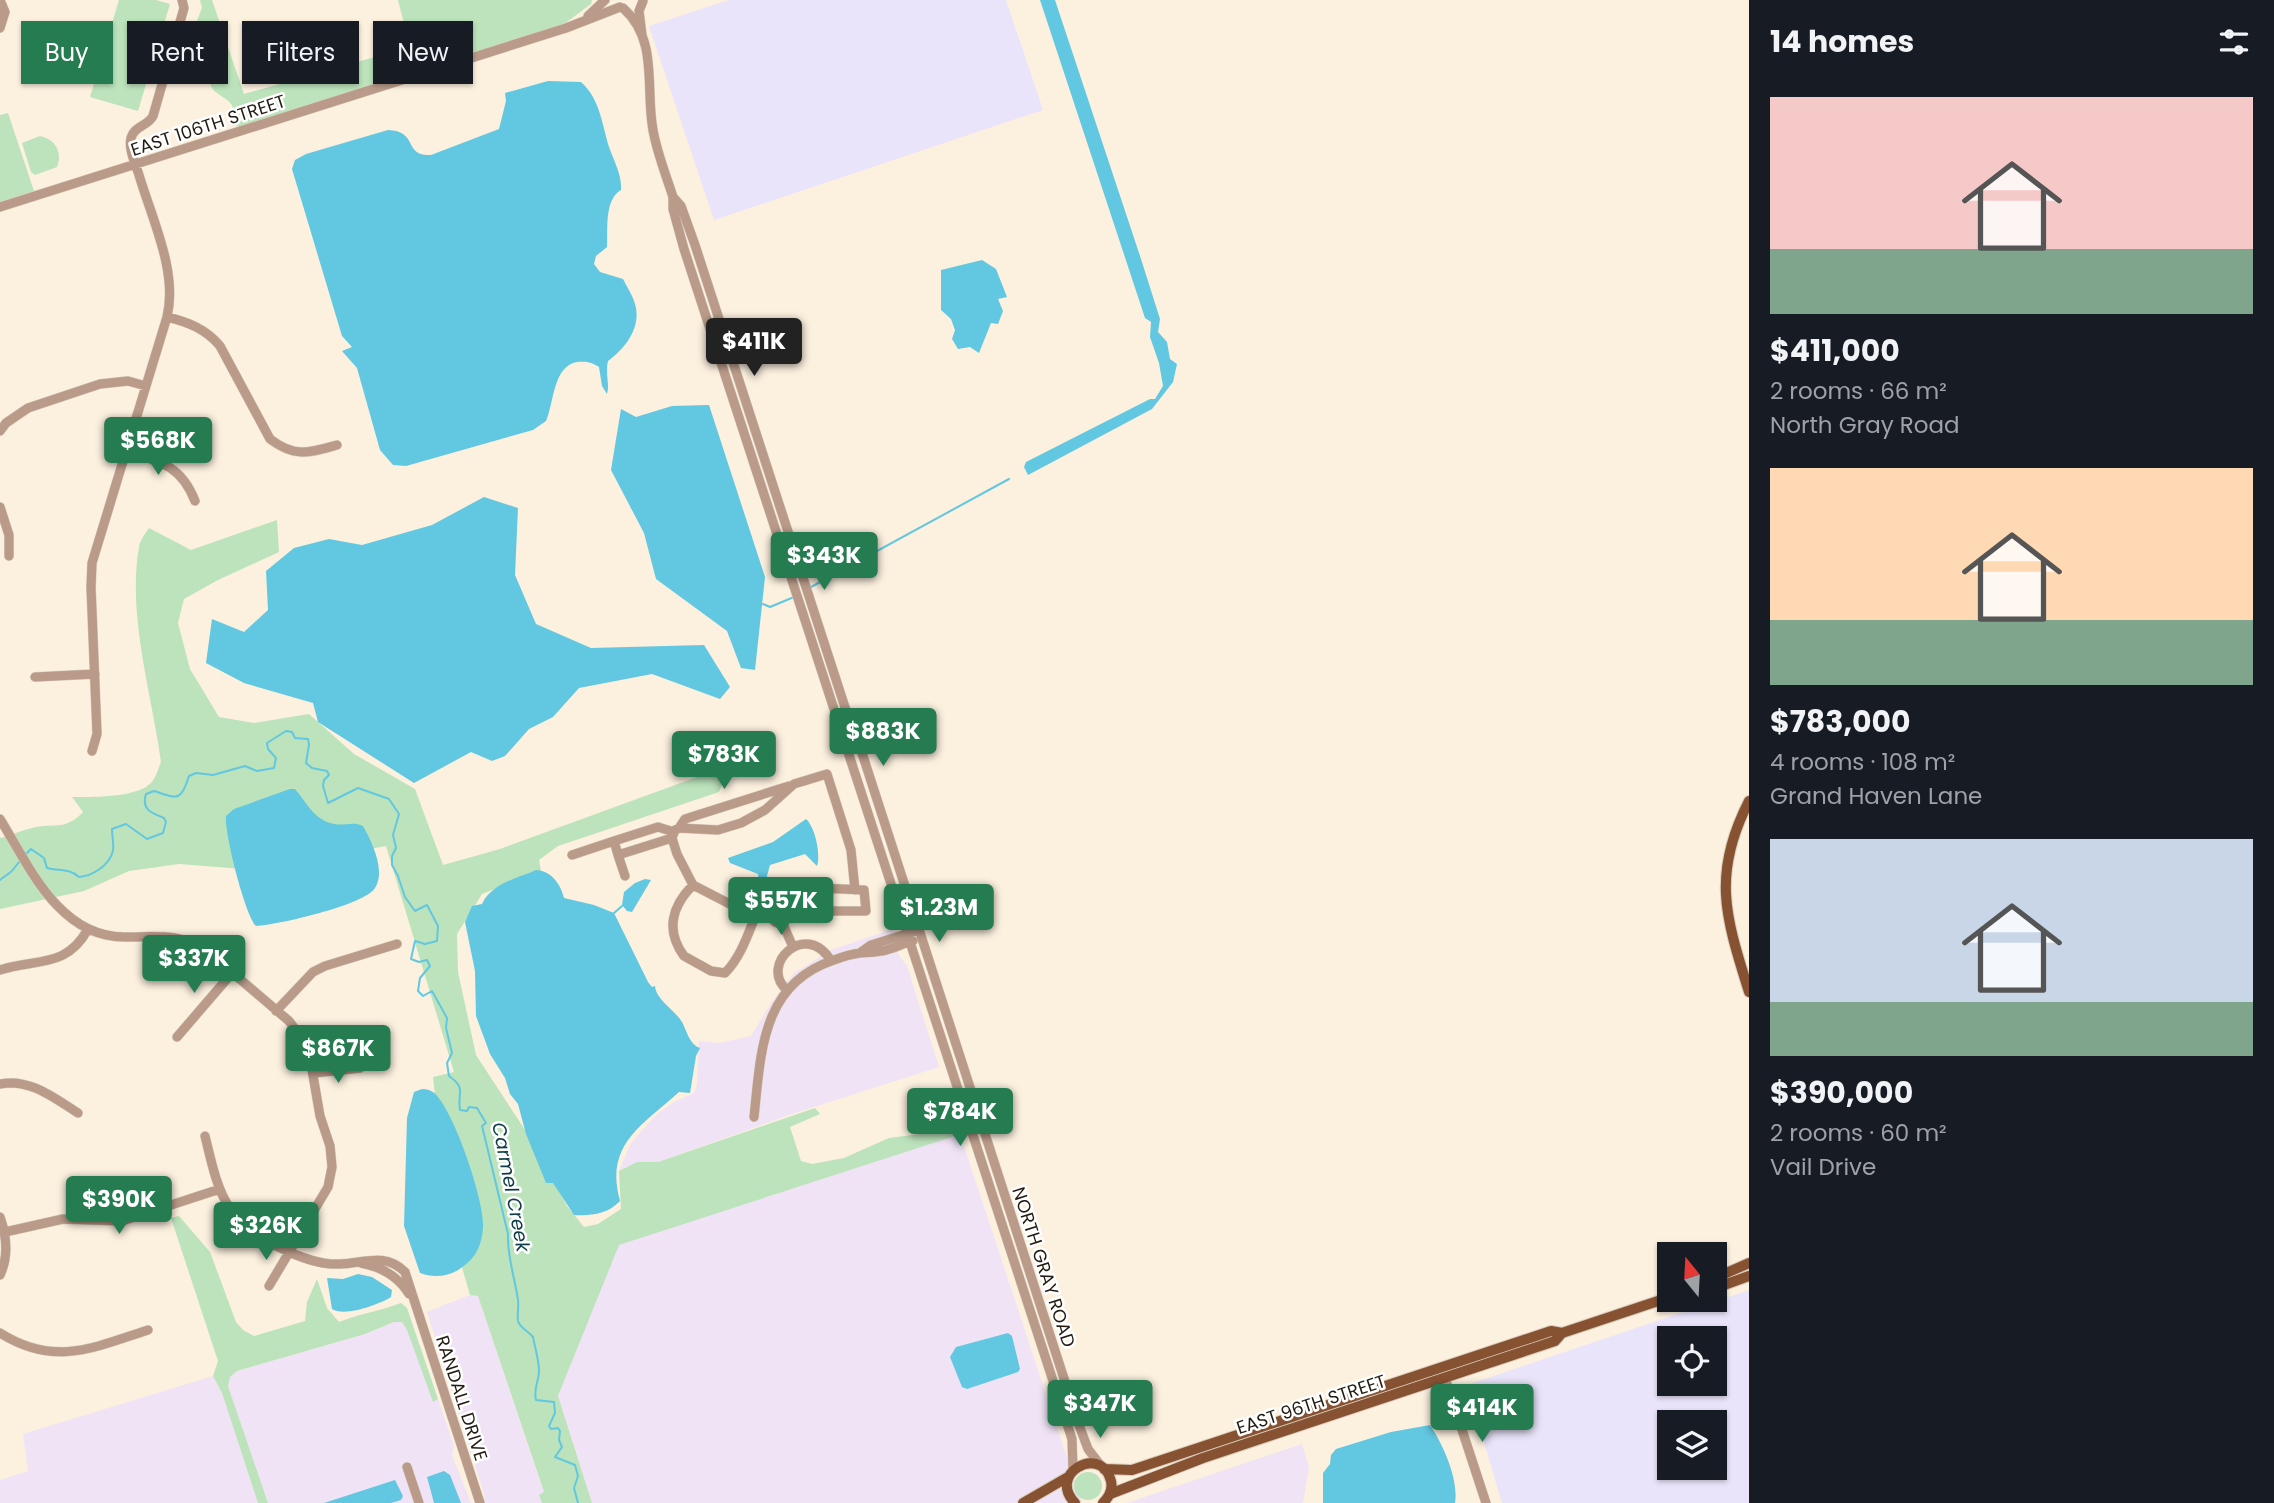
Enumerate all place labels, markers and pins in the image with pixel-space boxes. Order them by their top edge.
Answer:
pin: $411K [705,318,803,378]
pin: $568K [109,418,207,477]
pin: $343K [775,532,873,592]
pin: $883K [834,708,932,768]
pin: $783K [675,732,773,791]
pin: $557K [732,878,830,937]
pin: $1.23M [882,884,996,944]
pin: $337K [145,936,243,995]
pin: $867K [289,1026,387,1085]
pin: $784K [911,1088,1009,1148]
pin: $390K [70,1176,168,1236]
pin: $326K [217,1202,315,1262]
pin: $347K [1051,1380,1149,1440]
pin: $414K [1433,1384,1531,1444]

